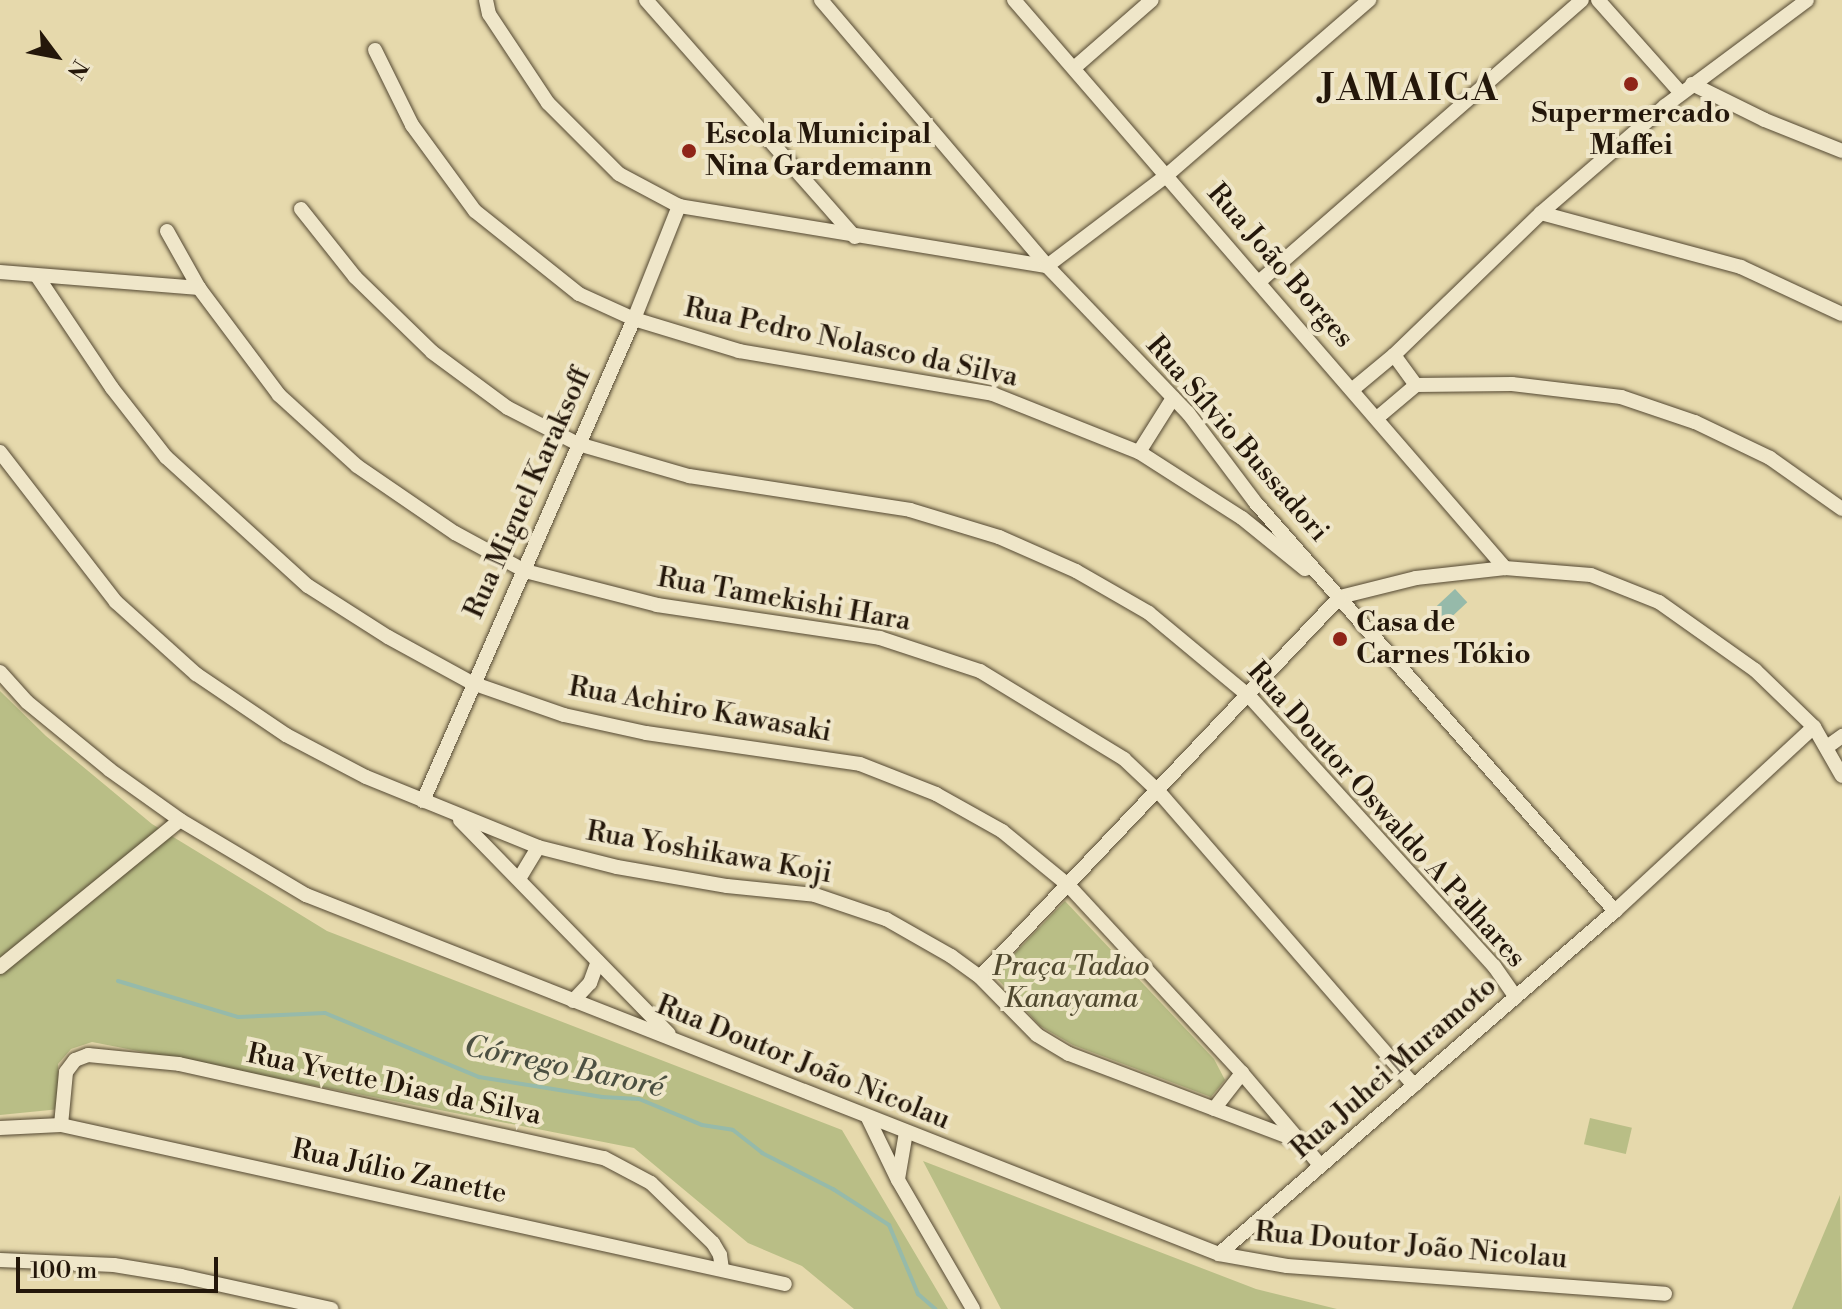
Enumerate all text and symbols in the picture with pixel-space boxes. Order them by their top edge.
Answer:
north arrow [16,16,96,96]
text: N [61,54,93,84]
district label: JAMAICA [1321,68,1499,112]
marker: Supermercado Maffei [1622,75,1640,93]
place label: Supermercado Maffei [1532,97,1730,163]
place label: Escola Municipal Nina Gardemann [705,118,932,184]
marker: Escola Municipal Nina Gardemann [680,142,698,160]
street label: Rua João Borges [1200,177,1360,355]
street label: Rua Pedro Nolasco da Silva [681,291,1021,395]
street label: Rua Sílvio Bussadori [1138,329,1336,549]
street label: Rua Miguel Karaksoff [458,362,598,624]
street label: Rua Tamekishi Hara [655,561,913,639]
place label: Casa de Carnes Tókio [1356,606,1531,672]
marker: Casa de Carnes Tókio [1331,630,1349,648]
street label: Rua Doutor Oswaldo A Palhares [1240,655,1532,975]
street label: Rua Achiro Kawasaki [566,670,834,750]
street label: Rua Yoshikawa Koji [584,815,834,891]
park label: Praça Tadao Kanayama [993,950,1149,1016]
street label: Rua Juhei Muramoto [1284,970,1504,1166]
street label: Rua Doutor João Nicolau [651,989,955,1137]
water label: Córrego Baroré [461,1028,667,1106]
street label: Rua Yvette Dias da Silva [244,1037,544,1133]
street label: Rua Júlio Zanette [288,1133,510,1211]
street label: Rua Doutor João Nicolau [1253,1216,1569,1276]
scale bar [20,1241,222,1291]
text: 100 m [30,1256,97,1286]

